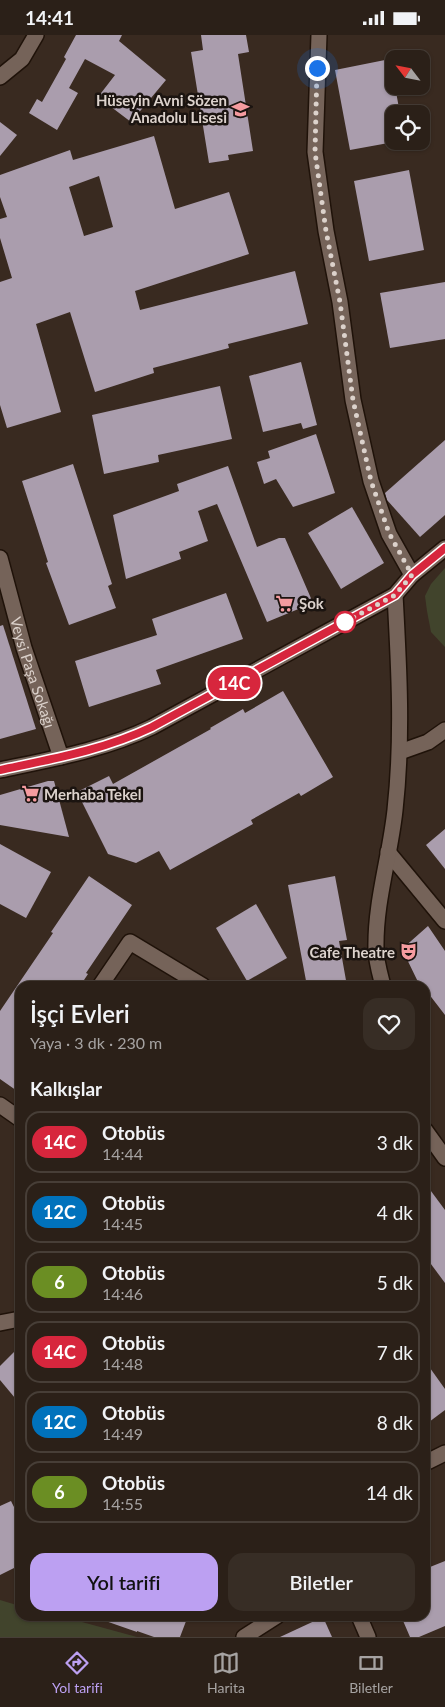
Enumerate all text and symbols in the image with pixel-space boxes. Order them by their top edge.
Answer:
text: 14:41 [25,6,74,29]
north arrow [385,50,430,95]
map controls [385,50,430,150]
your location [305,56,330,81]
place label: Hüseyin Avni Sözen Anadolu Lisesi [96,91,227,126]
school or university icon: Hüseyin Avni Sözen Anadolu Lisesi [231,99,251,119]
button: locate [385,105,430,150]
supermarket icon: Şok [275,593,295,613]
place label: Şok [299,594,325,612]
unlabelled marker [334,611,356,633]
street label: Veysi Paşa Sokağı [7,615,59,730]
line badge: 14C [205,667,263,699]
text: 14C [218,672,250,694]
supermarket icon: Merhaba Tekel [20,784,40,804]
place label: Merhaba Tekel [44,785,142,803]
theatre icon: Cafe Theatre [399,942,419,962]
place label: Cafe Theatre [309,943,395,961]
button: heart [363,998,415,1050]
text: İşçi Evleri [30,999,130,1028]
text: Yaya · 3 dk · 230 m [30,1033,162,1052]
text: Kalkışlar [30,1077,102,1100]
text: Otobüs [102,1121,165,1144]
text: 14C [43,1131,76,1153]
text: 3 dk [377,1131,413,1154]
text: 14:44 [102,1144,143,1163]
text: Otobüs [102,1191,165,1214]
text: 12C [43,1201,76,1223]
text: 4 dk [377,1201,413,1224]
text: 14:45 [102,1214,143,1233]
text: Otobüs [102,1261,165,1284]
text: 6 [54,1271,65,1293]
text: 5 dk [377,1271,413,1294]
text: 14:46 [102,1284,143,1303]
text: Otobüs [102,1331,165,1354]
text: 14C [43,1341,76,1363]
text: 7 dk [377,1341,413,1364]
text: 14:48 [102,1354,143,1373]
text: Otobüs [102,1401,165,1424]
text: 12C [43,1411,76,1433]
text: 8 dk [377,1411,413,1434]
text: 14:49 [102,1424,143,1443]
text: Otobüs [102,1471,165,1494]
text: 6 [54,1481,65,1503]
text: 14 dk [366,1481,413,1504]
text: 14:55 [102,1494,143,1513]
button: Yol tarifi [30,1553,218,1611]
button: Biletler [228,1553,415,1611]
tab: Yol tarifi [52,1649,103,1696]
tab: Harita [207,1649,245,1696]
tab: Biletler [349,1649,393,1696]

